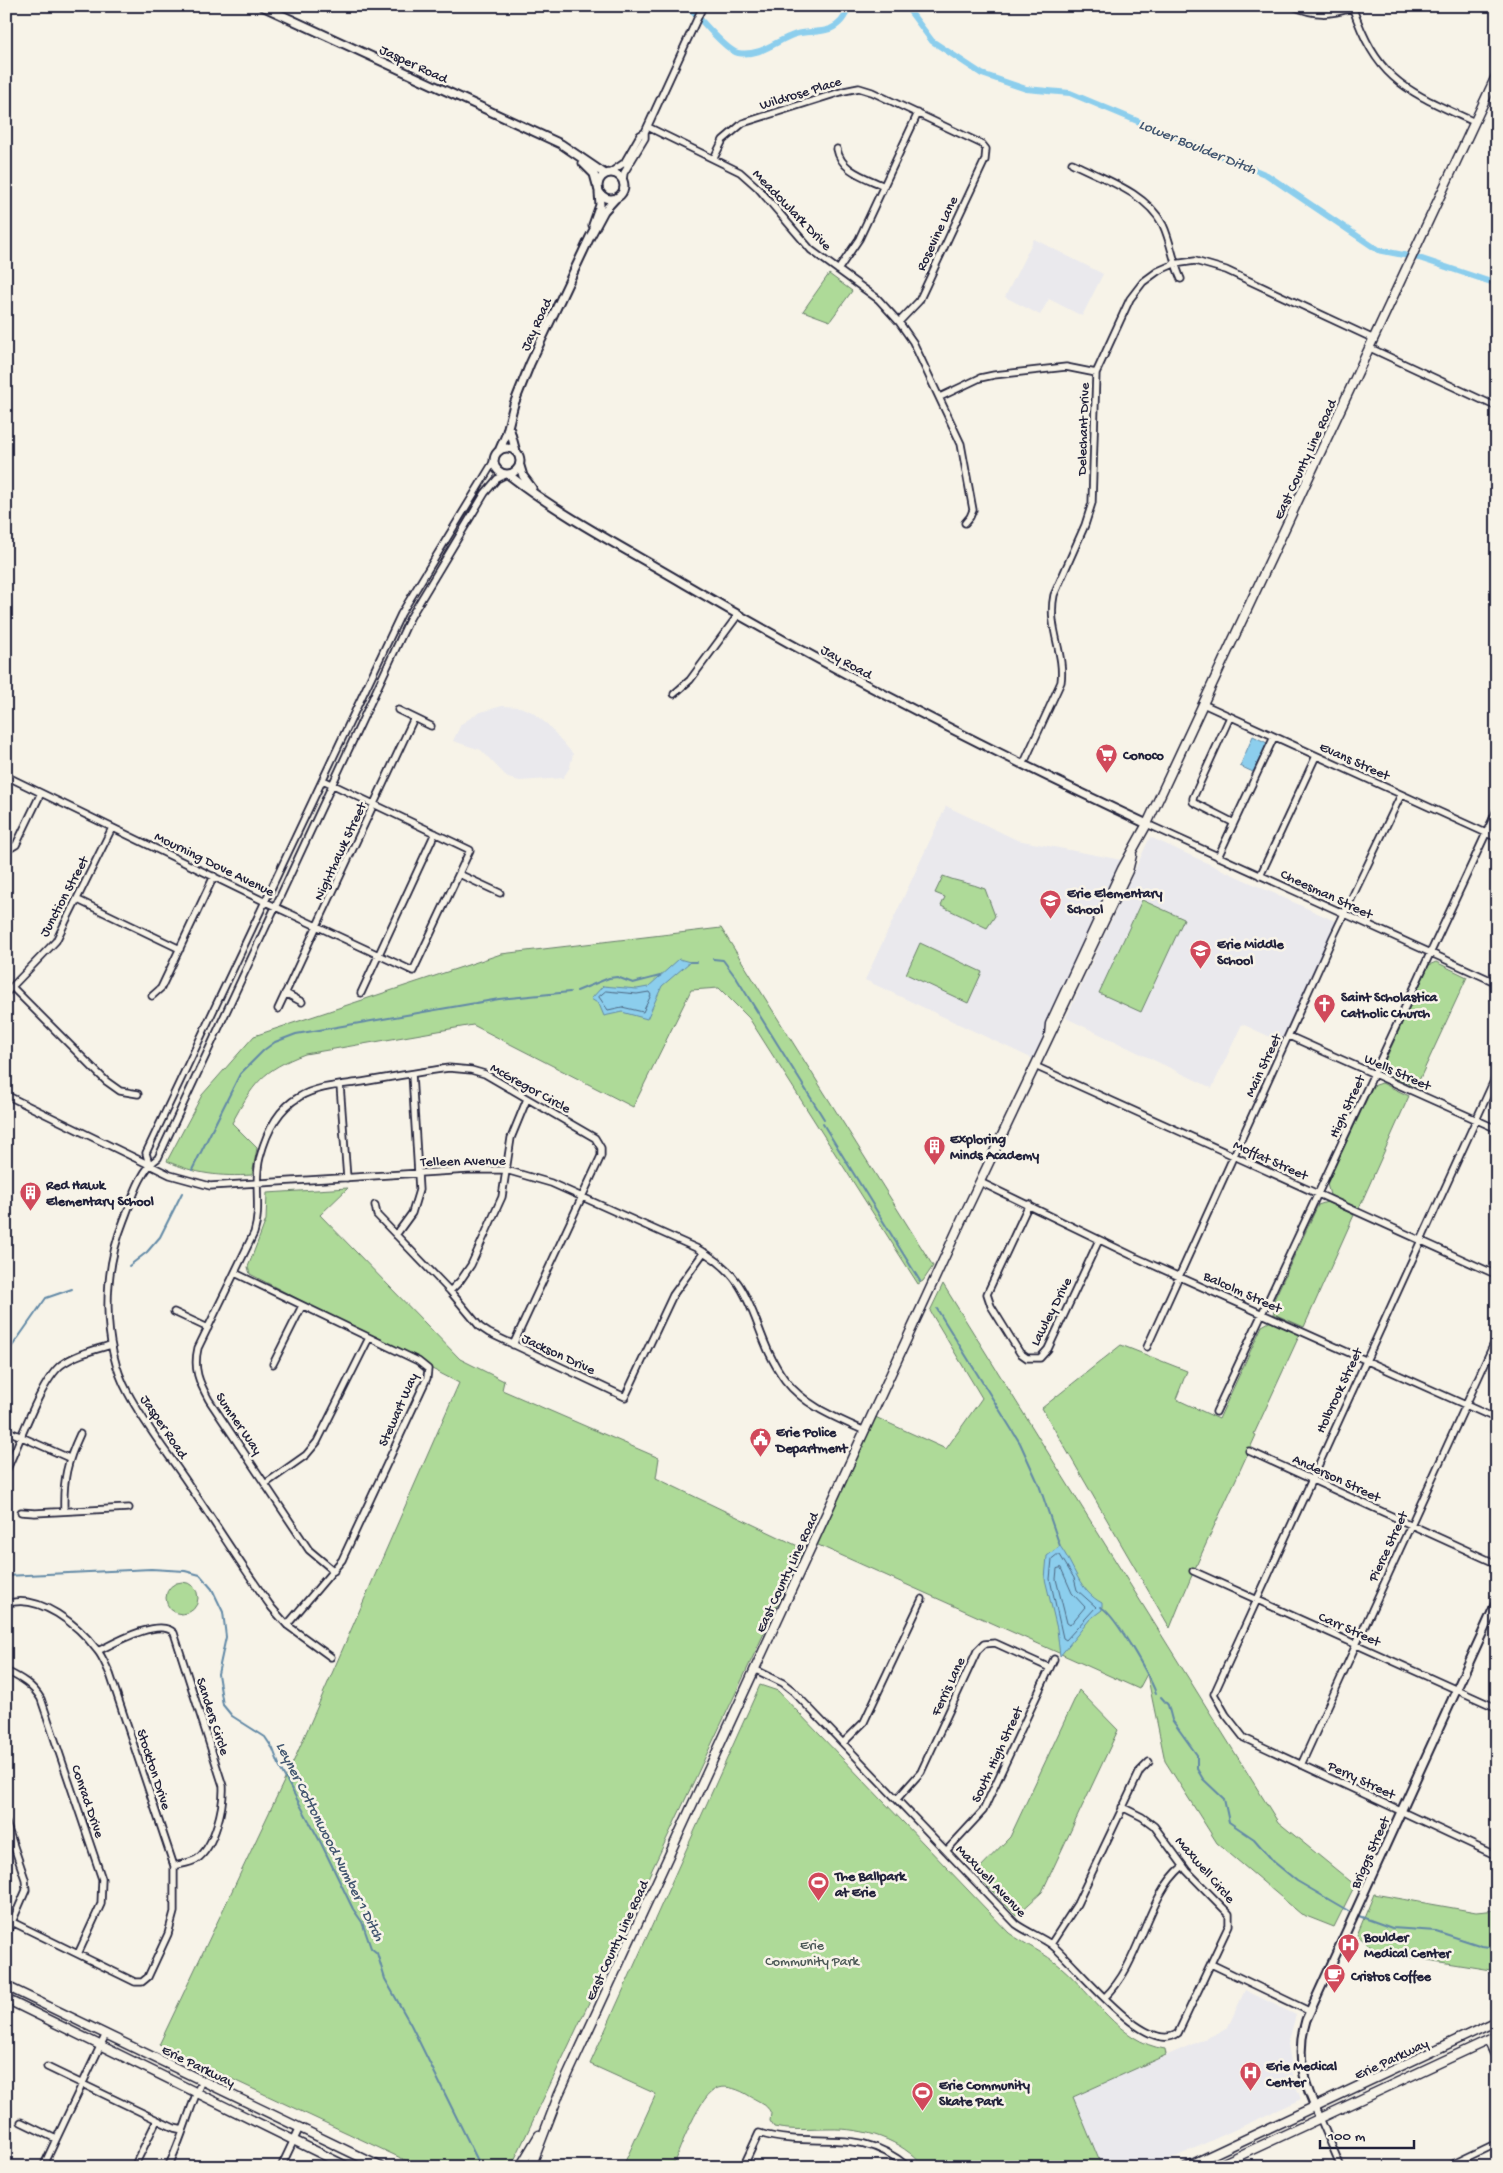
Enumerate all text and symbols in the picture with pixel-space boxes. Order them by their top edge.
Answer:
street label: Jasper Road [376,42,451,89]
street label: Wildrose Place [758,74,844,115]
water label: Lower Boulder Ditch [1136,116,1259,180]
street label: Meadowlark Drive [748,166,835,256]
street label: Rosevine Lane [914,193,963,274]
street label: Jay Road [518,294,558,354]
street label: Delechant Drive [1074,382,1095,477]
street label: East County Line Road [1271,396,1342,523]
street label: Jay Road [817,642,876,685]
street label: Evans Street [1316,739,1393,786]
supermarket icon: Conoco [1095,742,1119,773]
place label: Conoco [1122,748,1165,765]
street label: Nighthawk Street [311,799,372,904]
street label: Mourning Dove Avenue [151,829,277,902]
street label: Junction Street [37,853,94,940]
street label: Cheesman Street [1277,866,1376,925]
place label: Erie Elementary School [1067,886,1163,919]
school or university icon: Erie Elementary School [1039,888,1063,919]
place label: Erie Middle School [1217,937,1284,970]
school or university icon: Erie Middle School [1189,939,1213,970]
place label: Saint Scholastica Catholic Church [1340,990,1439,1023]
church icon: Saint Scholastica Catholic Church [1313,992,1337,1023]
street label: Main Street [1242,1031,1287,1100]
street label: Wells Street [1361,1051,1434,1096]
street label: McGregor Circle [486,1060,574,1119]
street label: High Street [1326,1072,1371,1141]
place label: Exploring Minds Academy [950,1132,1039,1165]
building icon: Exploring Minds Academy [922,1134,946,1165]
street label: Moffat Street [1230,1137,1311,1186]
street label: Telleen Avenue [419,1153,507,1172]
place label: Red Hawk Elementary School [45,1178,154,1211]
building icon: Red Hawk Elementary School [18,1180,42,1211]
street label: Balcolm Street [1199,1268,1285,1319]
street label: Lawley Drive [1028,1274,1077,1349]
street label: Jackson Drive [519,1331,598,1380]
street label: Holbrook Street [1313,1345,1368,1436]
street label: Stewart Way [376,1371,423,1449]
street label: Sumner Way [211,1390,265,1459]
street label: Jasper Road [135,1392,191,1464]
place label: Erie Police Department [774,1425,849,1458]
public building icon: Erie Police Department [748,1427,772,1458]
street label: Anderson Street [1289,1451,1384,1508]
street label: Pierce Street [1365,1508,1413,1586]
street label: East County Line Road [753,1509,824,1636]
street label: Carr Street [1315,1609,1384,1652]
street label: Ferris Lane [928,1654,971,1720]
street label: Sanders Circle [191,1676,232,1758]
street label: South High Street [969,1703,1028,1806]
street label: Stockton Drive [132,1727,174,1813]
water label: Leyner Cottonwood Number 1 Ditch [271,1739,388,1945]
street label: Perry Street [1324,1758,1399,1805]
street label: Conrad Drive [66,1763,107,1841]
street label: Briggs Street [1347,1813,1395,1893]
street label: Maxwell Circle [1170,1834,1238,1908]
street label: Maxwell Avenue [951,1842,1030,1922]
place label: The Ballpark at Erie [834,1869,907,1902]
sports icon: The Ballpark at Erie [807,1871,831,1902]
street label: East County Line Road [583,1877,654,2004]
place label: Boulder Medical Center [1363,1930,1453,1963]
hospital icon: Boulder Medical Center [1336,1932,1360,1963]
park label: Erie Community Park [765,1938,861,1971]
cafe icon: Cristos Coffee [1323,1963,1347,1994]
place label: Cristos Coffee [1350,1969,1432,1986]
street label: Erie Parkway [1352,2036,1432,2085]
street label: Erie Parkway [158,2042,237,2092]
place label: Erie Medical Center [1265,2059,1337,2092]
hospital icon: Erie Medical Center [1238,2061,1262,2092]
place label: Erie Community Skate Park [939,2078,1030,2111]
sports icon: Erie Community Skate Park [911,2080,935,2111]
scale bar [1320,2118,1414,2150]
text: 100 m [1327,2128,1366,2146]

